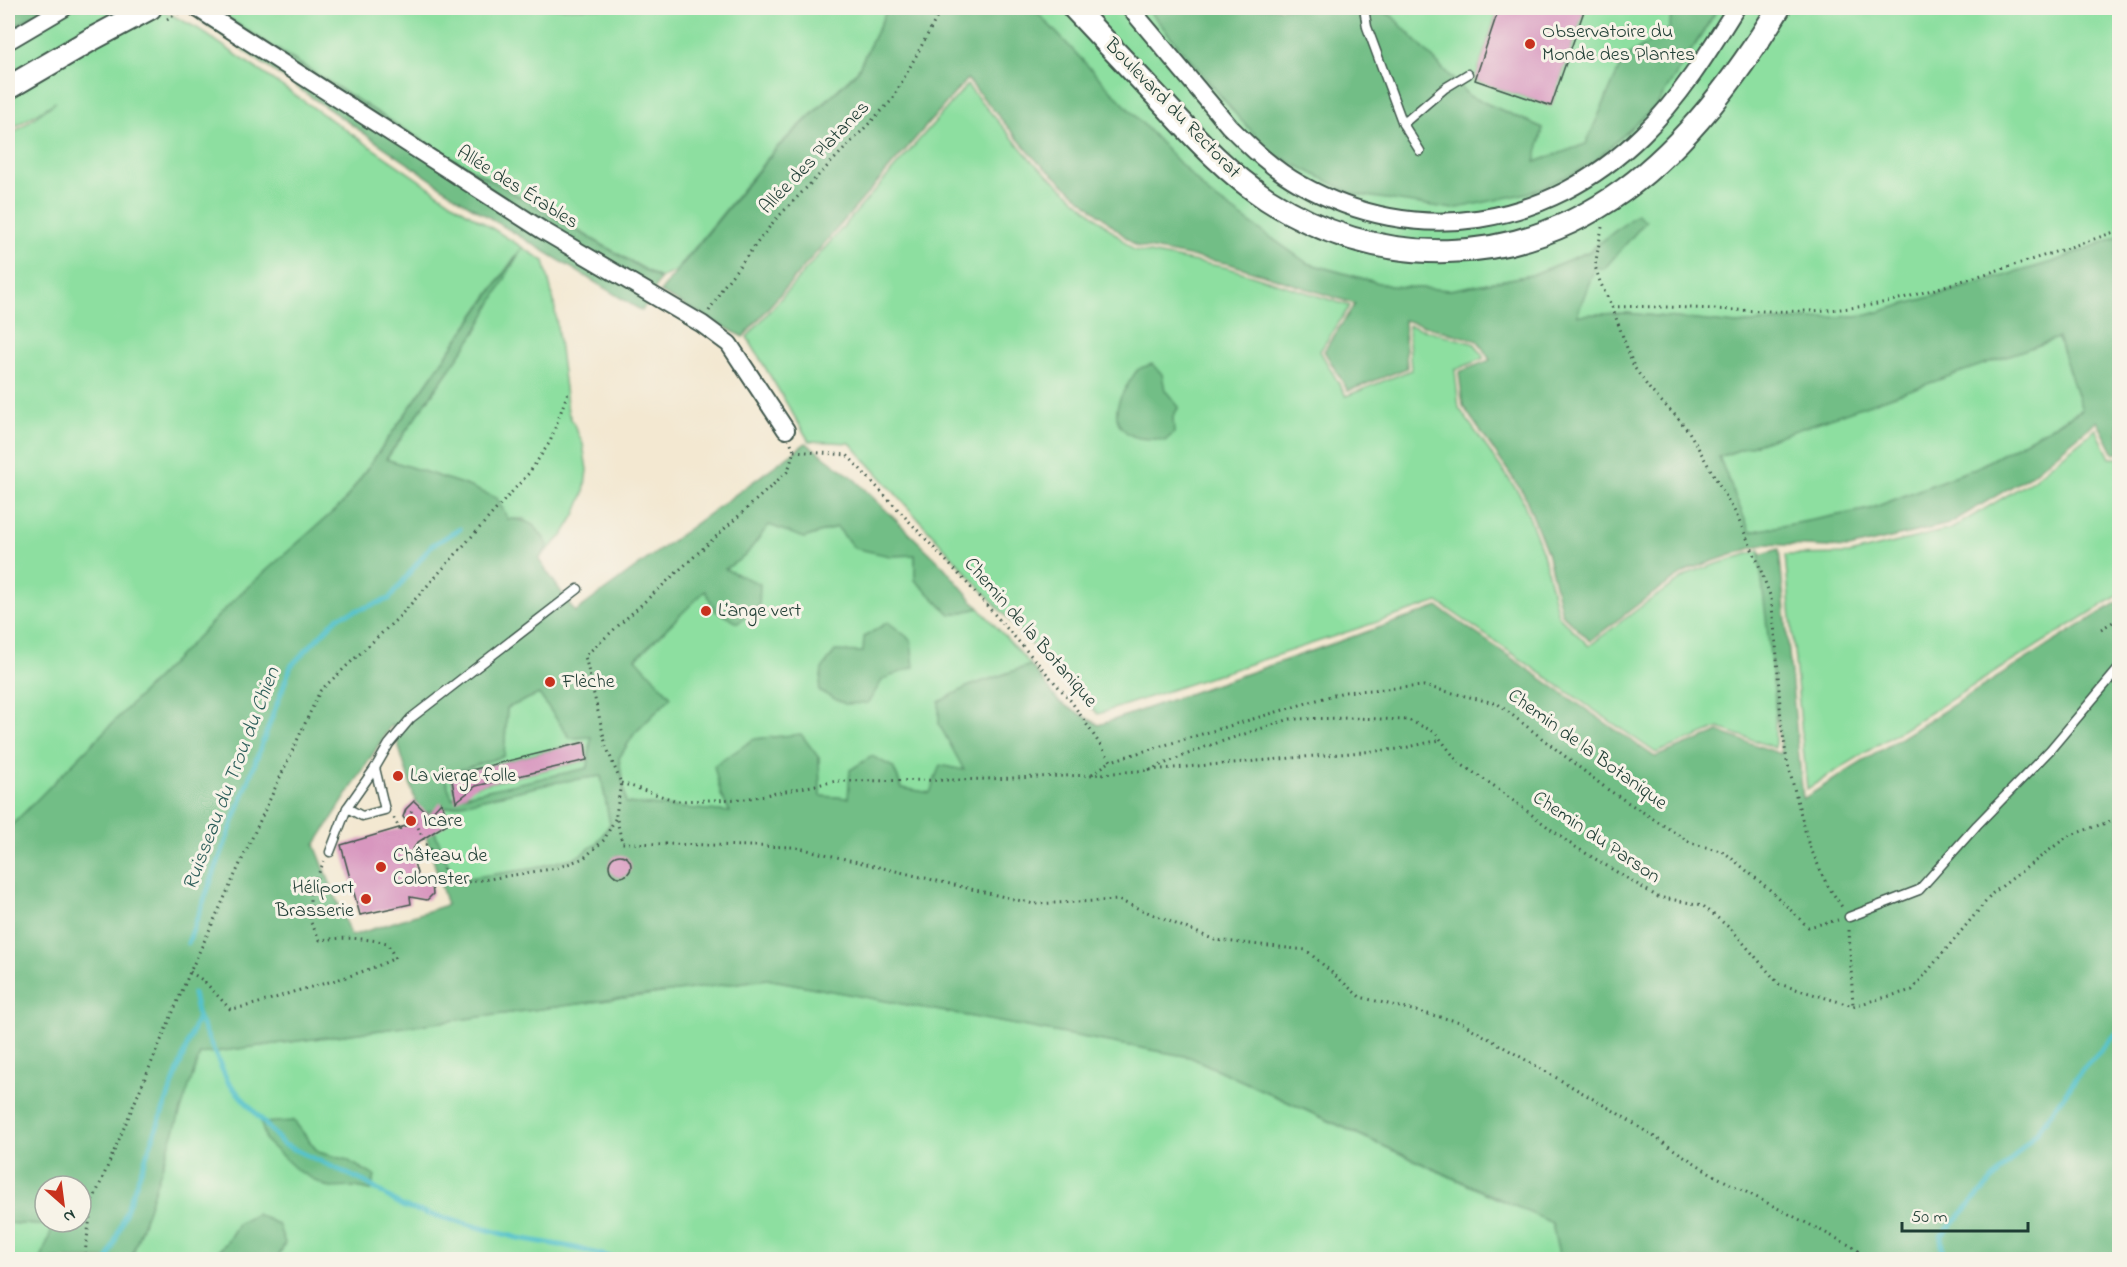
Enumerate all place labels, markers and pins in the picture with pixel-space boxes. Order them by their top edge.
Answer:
place label: Observatoire du Monde des Plantes [1542,18,1695,70]
marker: Observatoire du Monde des Plantes [1523,37,1537,51]
place label: L’ange vert [718,597,802,627]
marker: L’ange vert [699,604,713,618]
place label: Flèche [561,668,615,697]
marker: Flèche [543,675,557,689]
place label: La vierge folle [410,762,516,792]
marker: La vierge folle [391,769,405,783]
place label: Icare [423,807,463,836]
marker: Icare [404,814,418,828]
place label: Château de Colonster [393,842,487,894]
marker: Château de Colonster [374,860,388,874]
place label: Héliport Brasserie [274,874,354,926]
marker: Héliport Brasserie [359,892,373,906]

